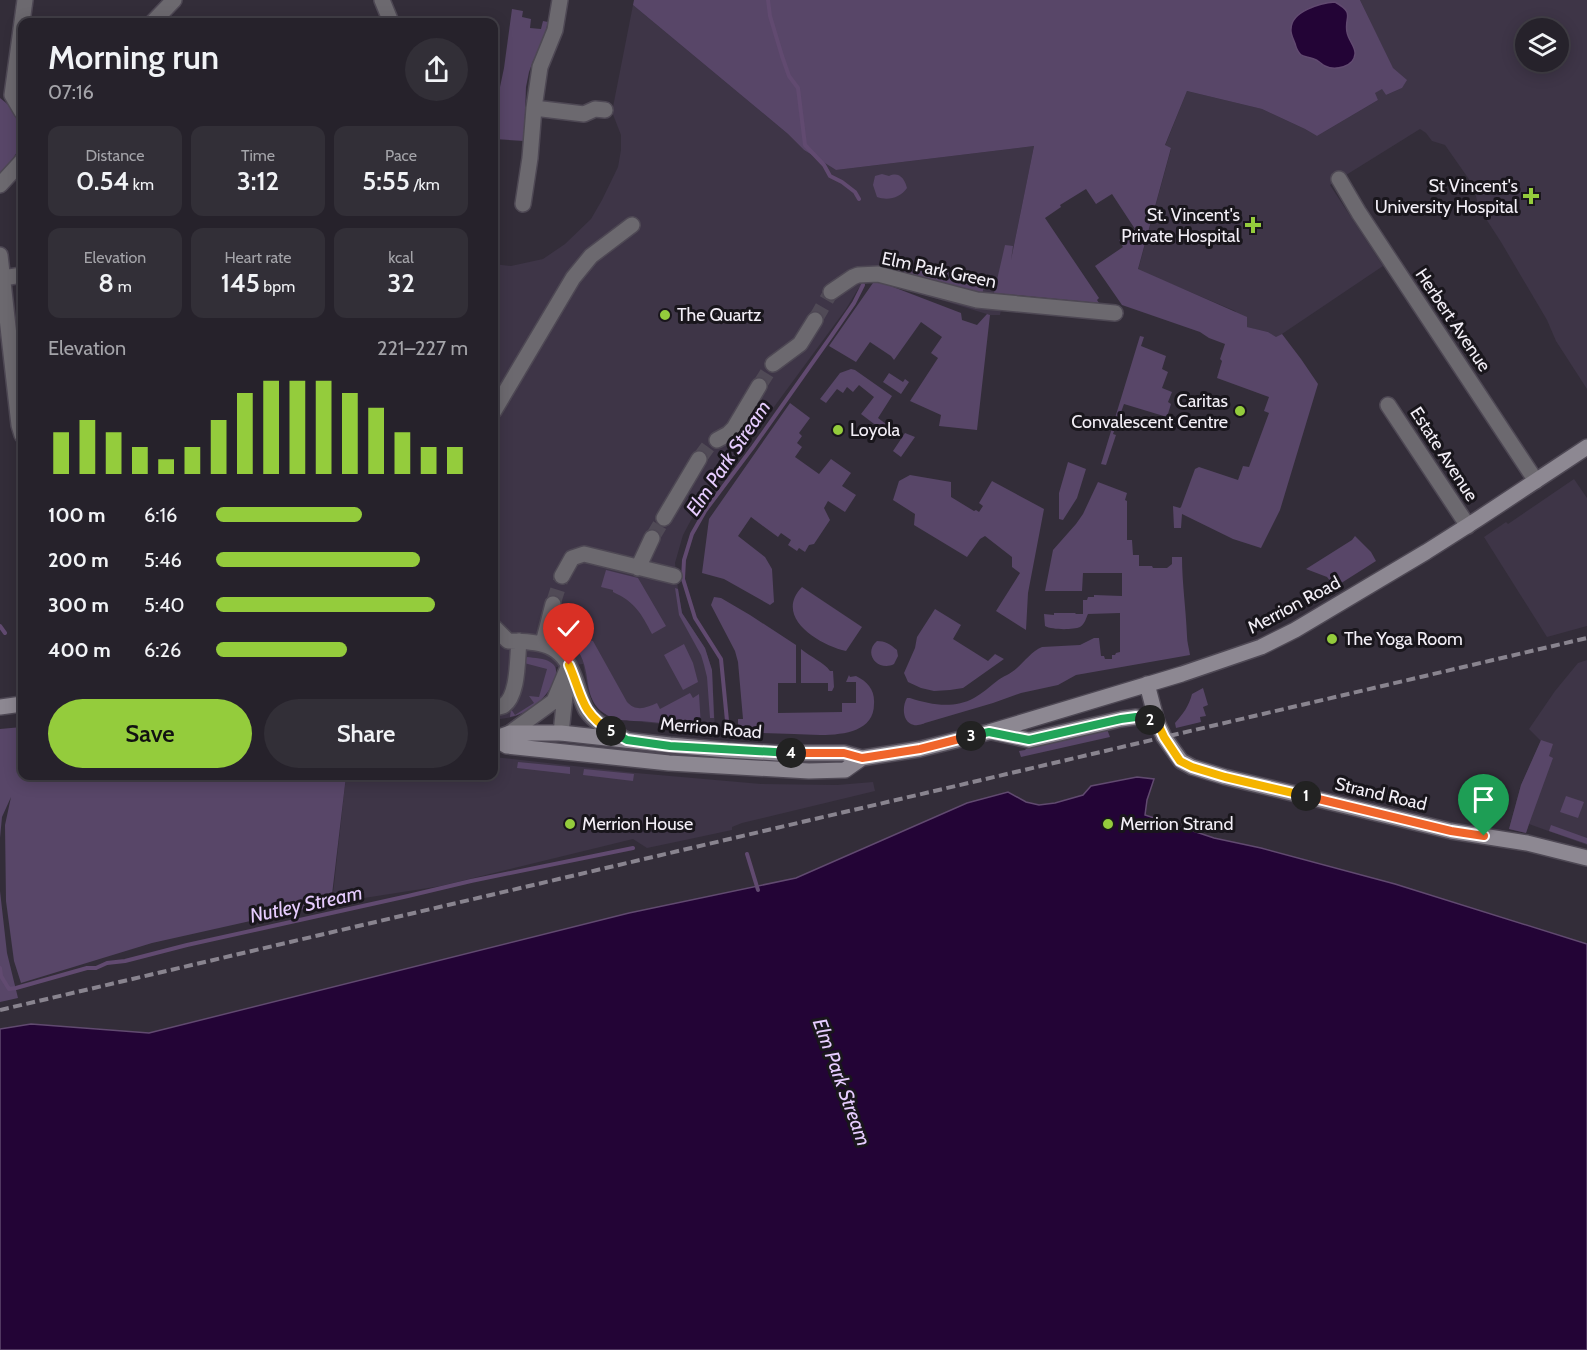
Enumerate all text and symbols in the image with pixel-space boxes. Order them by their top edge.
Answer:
map controls [1515,18,1569,72]
button: layers [1515,18,1569,72]
text: Morning run [48,37,219,77]
button: share [405,38,468,101]
text: 07:16 [48,80,94,104]
text: Distance [86,146,144,165]
text: Time [241,146,275,165]
text: Pace [385,146,417,165]
text: 0.54 [76,165,129,197]
text: 3:12 [237,165,279,197]
text: 5:55 [362,165,410,197]
text: km [129,175,154,194]
text: /km [410,175,440,194]
place label: St Vincent's University Hospital [1375,175,1519,218]
marker: St Vincent's University Hospital [1522,187,1540,205]
place label: St. Vincent's Private Hospital [1121,204,1241,247]
marker: St. Vincent's Private Hospital [1244,216,1262,234]
street label: Elm Park Green [880,247,998,293]
text: Elevation [84,248,146,267]
text: Heart rate [225,248,291,267]
text: kcal [388,248,414,267]
street label: Herbert Avenue [1410,264,1496,376]
text: 8 [98,267,114,299]
text: 145 [221,267,260,299]
text: 32 [387,267,415,299]
text: m [114,277,132,296]
text: bpm [260,277,295,296]
place label: The Quartz [677,304,762,326]
marker: The Quartz [658,308,672,322]
text: Elevation [48,336,126,360]
text: 221–227 m [377,336,468,360]
place label: Caritas Convalescent Centre [1071,390,1228,433]
water label: Elm Park Stream [681,396,775,520]
street label: Estate Avenue [1405,403,1483,505]
marker: Caritas Convalescent Centre [1233,404,1247,418]
place label: Loyola [850,419,901,441]
marker: Loyola [831,423,845,437]
text: 100 m [48,503,106,527]
text: 6:16 [144,503,177,527]
text: 200 m [48,548,109,572]
text: 5:46 [144,548,182,572]
street label: Merrion Road [1244,571,1344,639]
text: 300 m [48,593,109,617]
text: 5:40 [144,593,185,617]
pin [543,603,594,665]
icon: check [552,612,585,645]
place label: The Yoga Room [1344,628,1463,650]
marker: The Yoga Room [1325,632,1339,646]
text: 400 m [48,638,111,662]
text: 6:26 [144,638,181,662]
button: Save [48,699,252,768]
button: Share [264,699,468,768]
pin: 2 [1135,705,1165,735]
text: 2 [1146,710,1154,729]
street label: Merrion Road [659,713,763,743]
pin: 5 [596,716,626,746]
text: 5 [607,721,615,740]
pin: 3 [956,721,986,751]
text: 3 [967,726,975,745]
pin: 4 [776,738,806,768]
text: 4 [786,743,796,762]
street label: Strand Road [1333,773,1429,815]
pin [1458,774,1509,836]
pin: 1 [1291,781,1321,811]
icon: arrive [1467,783,1500,816]
text: 1 [1303,786,1309,805]
place label: Merrion House [582,813,693,835]
place label: Merrion Strand [1120,813,1233,835]
marker: Merrion House [563,817,577,831]
marker: Merrion Strand [1101,817,1115,831]
water label: Nutley Stream [248,880,364,928]
water label: Elm Park Stream [808,1015,876,1149]

